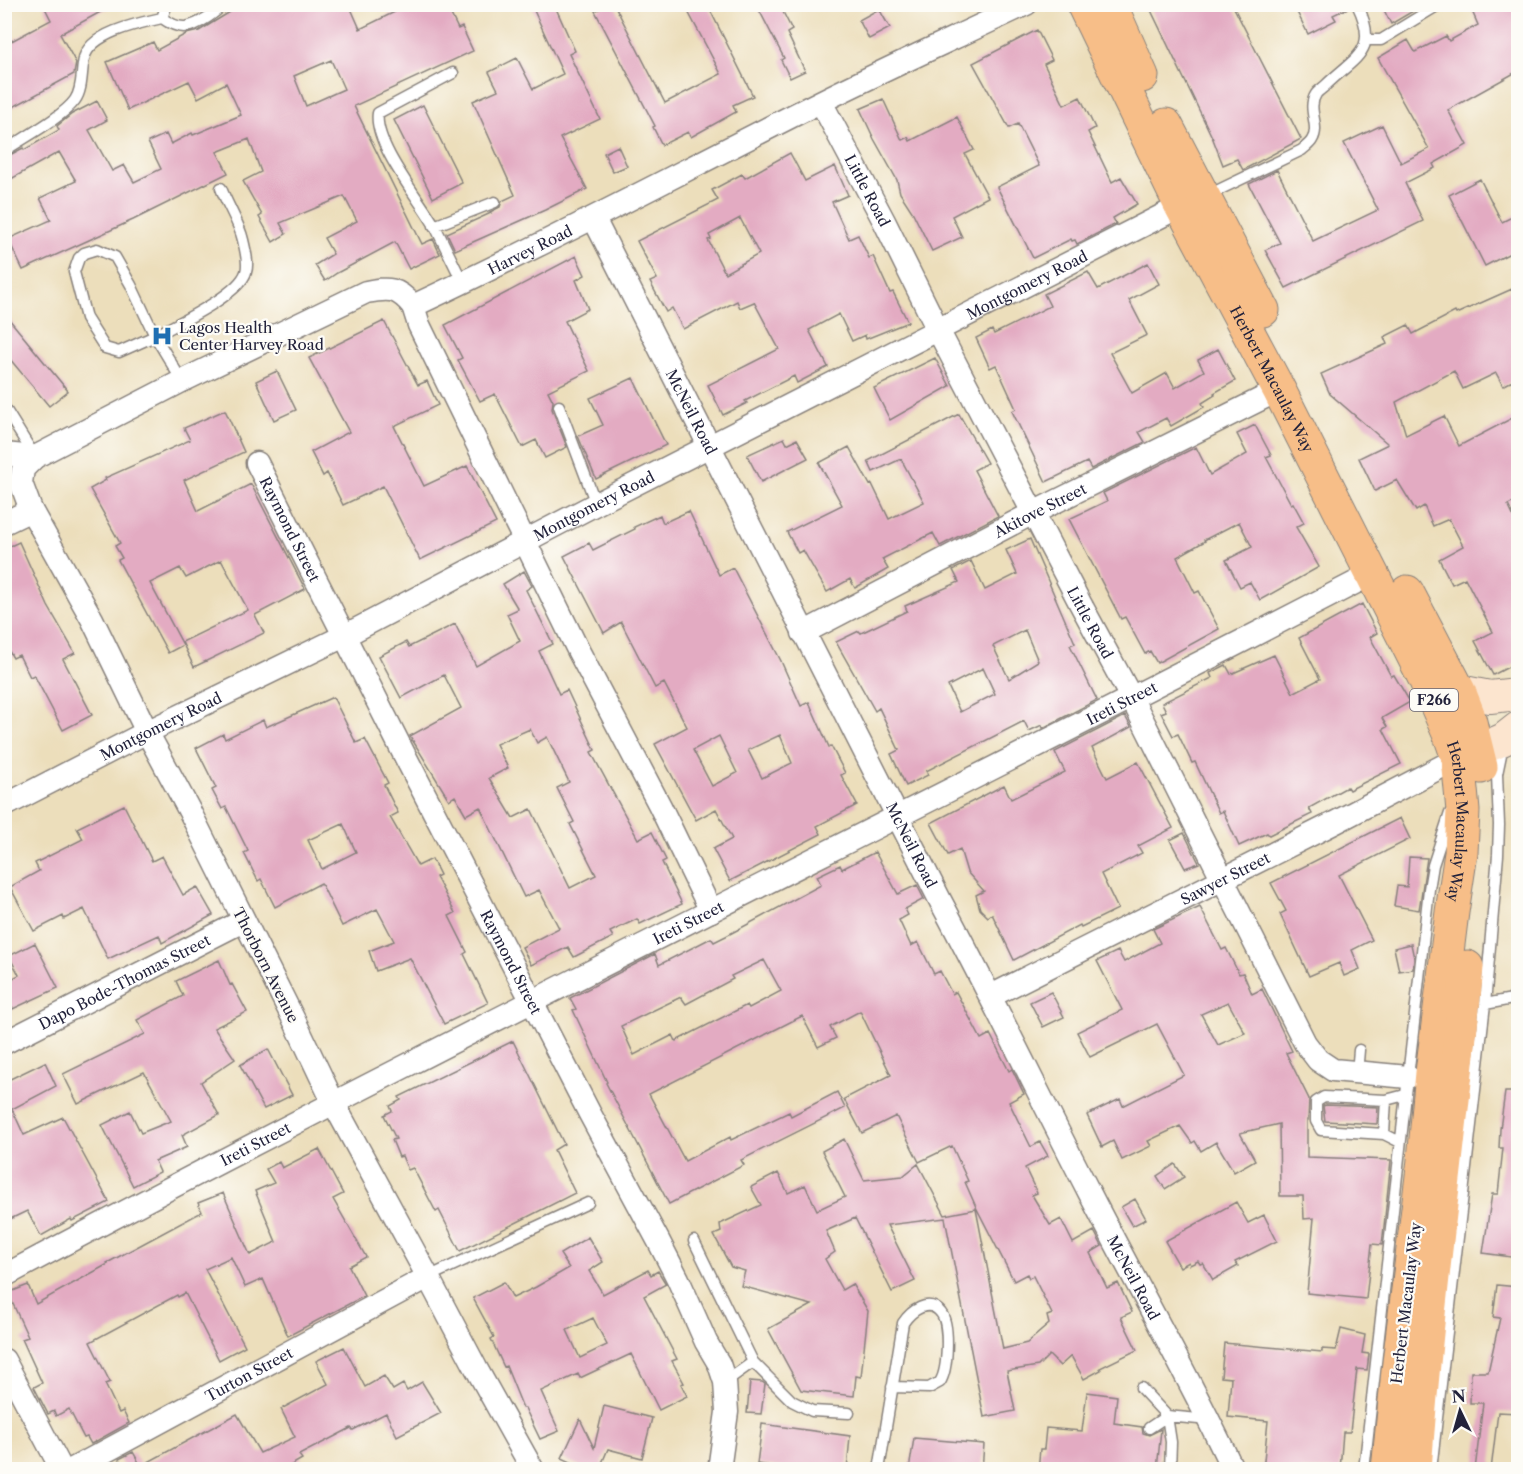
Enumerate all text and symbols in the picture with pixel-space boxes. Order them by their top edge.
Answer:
street label: Little Road [841,151,895,230]
street label: Harvey Road [485,221,575,278]
street label: Montgomery Road [963,246,1090,323]
street label: Herbert Macaulay Way [1226,302,1319,456]
place label: Lagos Health Center Harvey Road [179,318,324,354]
hospital icon: Lagos Health Center Harvey Road [150,324,174,348]
street label: McNeil Road [662,366,721,457]
street label: Montgomery Road [530,466,657,545]
street label: Raymond Street [256,473,325,585]
street label: Akitove Street [990,478,1090,542]
street label: Little Road [1063,583,1118,662]
street label: Ireti Street [1083,677,1161,729]
street label: Montgomery Road [97,688,225,764]
road number: F266 [1410,689,1458,711]
street label: Herbert Macaulay Way [1443,738,1473,904]
street label: McNeil Road [882,799,942,891]
street label: Sawyer Street [1177,847,1273,909]
street label: Ireti Street [650,896,727,948]
street label: Thorborn Avenue [229,904,303,1026]
street label: Raymond Street [477,906,547,1018]
street label: Dapo Bode-Thomas Street [35,930,214,1033]
street label: Ireti Street [217,1117,294,1170]
street label: Herbert Macaulay Way [1387,1221,1425,1385]
street label: McNeil Road [1103,1232,1164,1323]
street label: Turton Street [202,1342,296,1405]
north arrow [1430,1381,1490,1441]
text: N [1451,1385,1467,1407]

